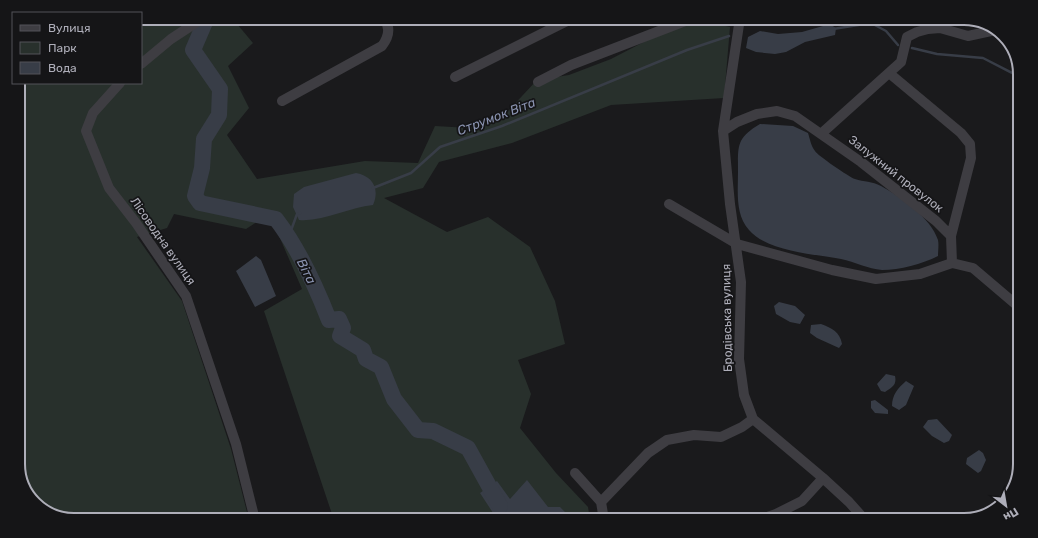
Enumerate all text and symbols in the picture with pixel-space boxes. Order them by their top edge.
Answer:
legend [12,12,142,84]
text: Вулиця [48,21,90,35]
text: Парк [48,41,77,55]
text: Вода [48,61,77,75]
water label: Струмок Віта [455,95,538,138]
street label: Залужний провулок [846,133,947,216]
street label: Лісоводна вулиця [128,194,198,288]
water label: Віта [294,256,319,287]
street label: Бродівська вулиця [719,264,735,372]
north arrow [986,486,1026,526]
text: Пн [1001,505,1021,524]

